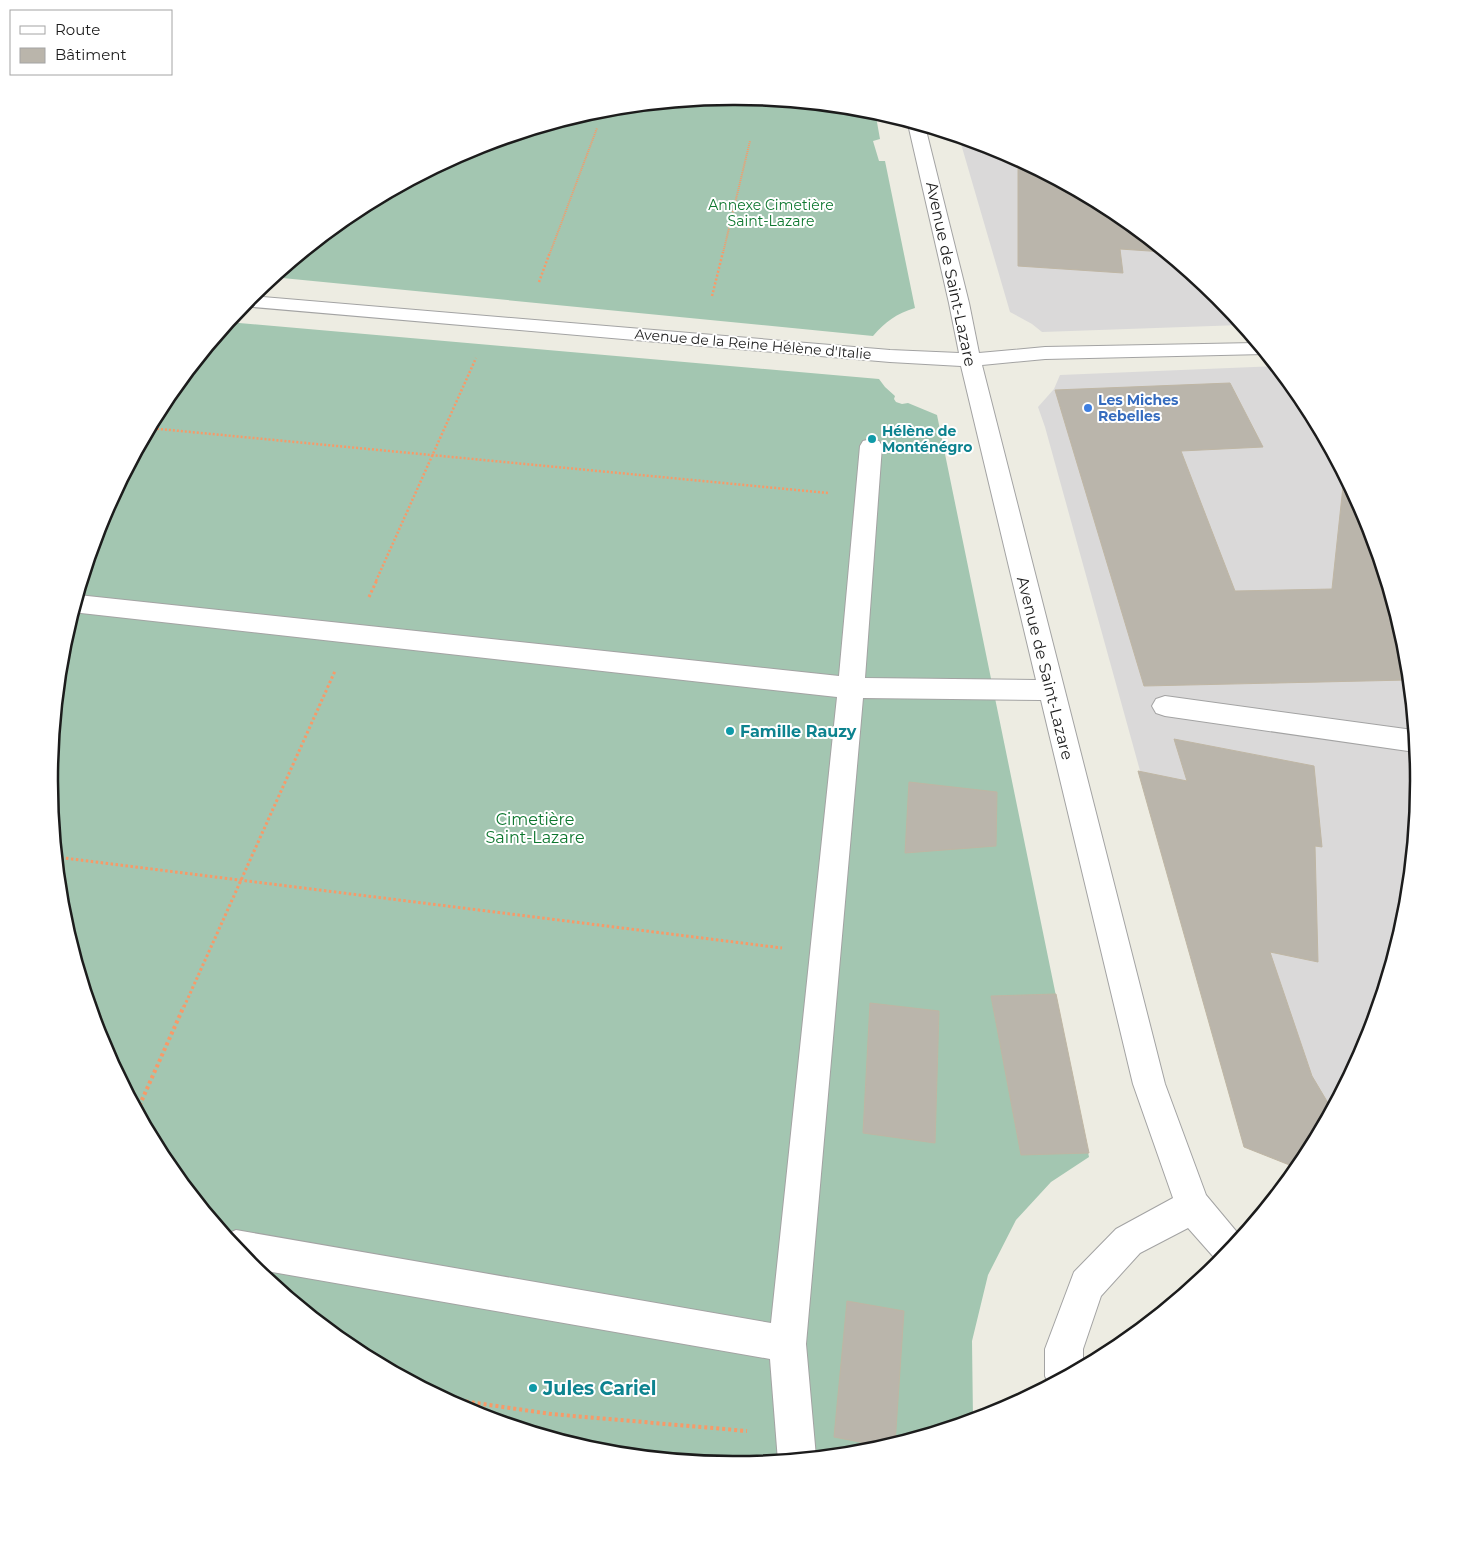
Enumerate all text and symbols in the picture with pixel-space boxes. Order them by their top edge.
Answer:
legend [10,10,172,75]
text: Route [55,20,100,39]
text: Bâtiment [55,45,127,64]
street label: Avenue de Saint-Lazare [922,180,980,368]
park label: Annexe Cimetière Saint-Lazare [708,196,834,230]
street label: Avenue de la Reine Hélène d'Italie [634,325,872,363]
place label: Les Miches Rebelles [1098,391,1179,425]
marker: Les Miches Rebelles [1082,402,1094,414]
place label: Hélène de Monténégro [882,422,972,456]
marker: Hélène de Monténégro [866,433,878,445]
street label: Avenue de Saint-Lazare [1013,574,1077,762]
place label: Famille Rauzy [740,722,857,741]
marker: Famille Rauzy [724,725,736,737]
park label: Cimetière Saint-Lazare [485,810,585,847]
place label: Jules Cariel [542,1377,657,1400]
marker: Jules Cariel [527,1382,539,1394]

